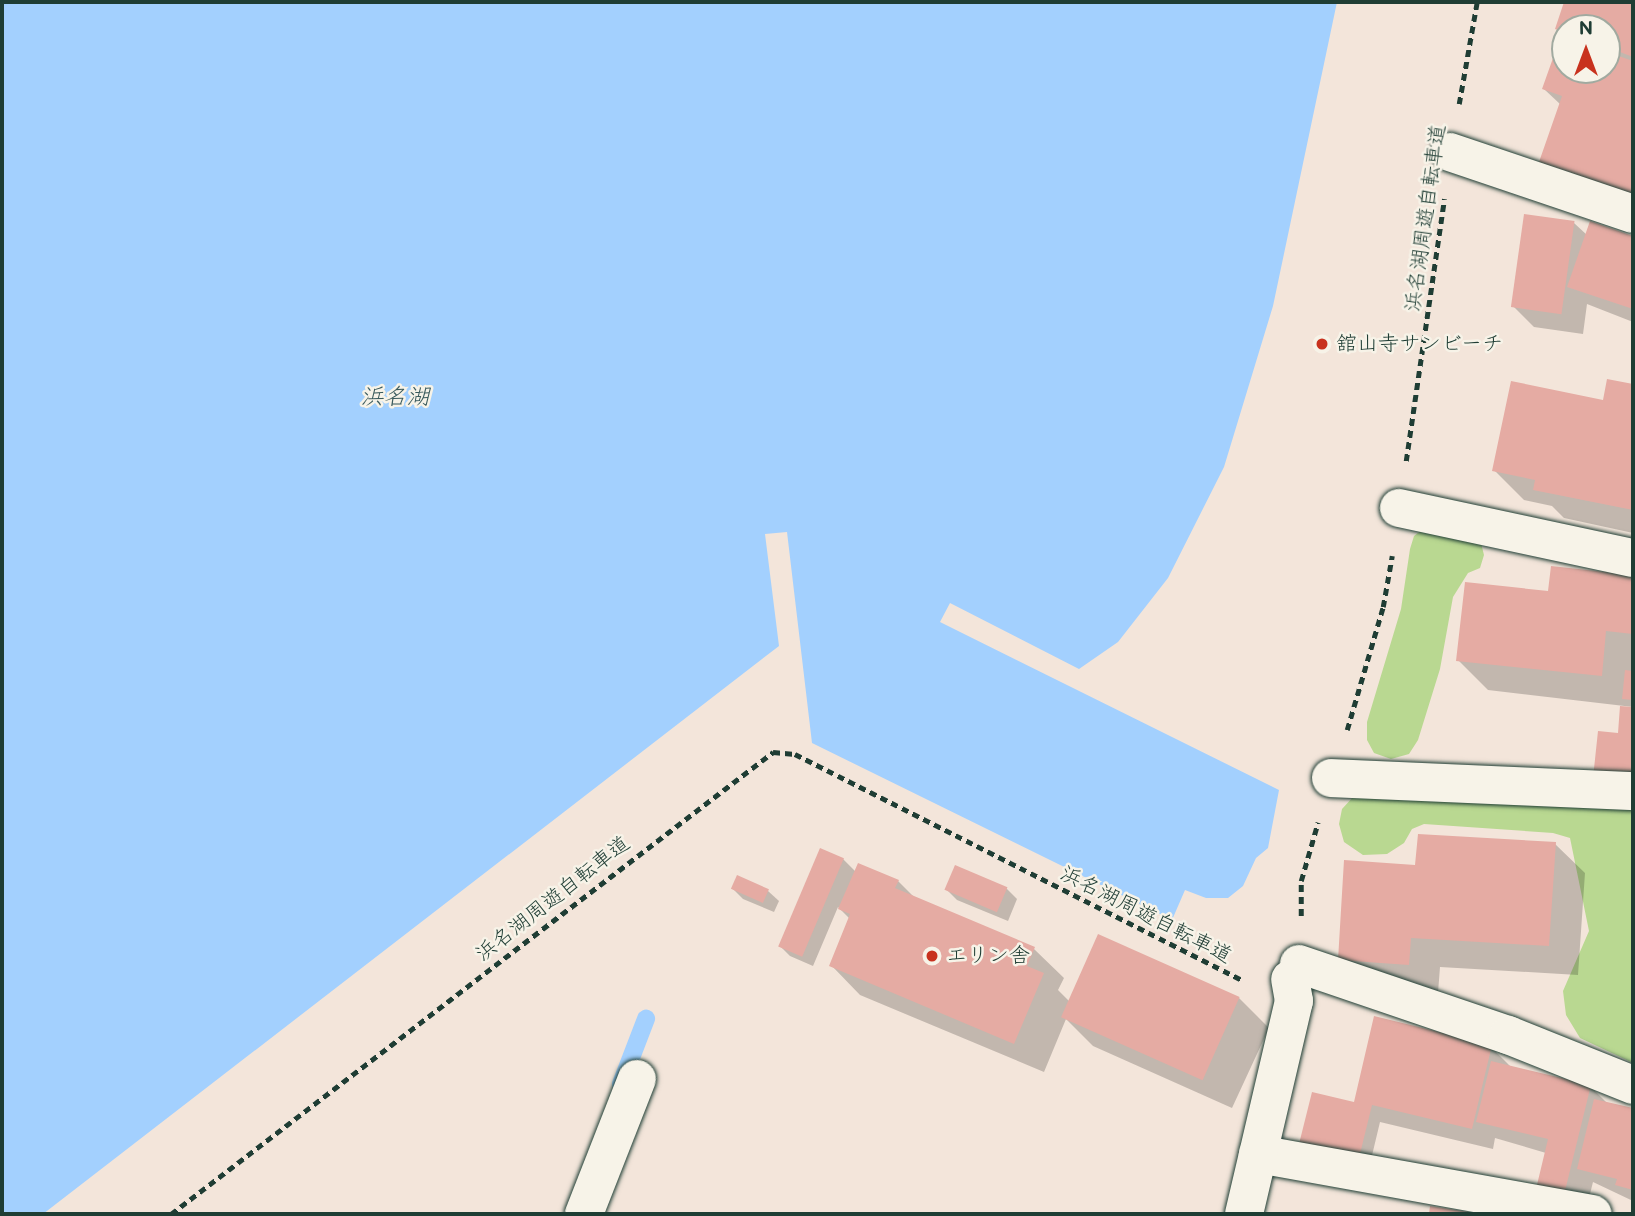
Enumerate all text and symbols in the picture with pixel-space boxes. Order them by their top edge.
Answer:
north arrow [1551,14,1621,84]
text: N [1579,18,1593,41]
street label: 浜名湖周遊自転車道 [1400,123,1452,313]
place label: 舘山寺サンビーチ [1336,331,1503,357]
marker: 舘山寺サンビーチ [1314,336,1330,352]
water label: 浜名湖 [361,383,429,411]
street label: 浜名湖周遊自転車道 [471,831,635,967]
street label: 浜名湖周遊自転車道 [1056,861,1236,969]
place label: エリン舎 [946,943,1030,969]
marker: エリン舎 [924,948,940,964]

